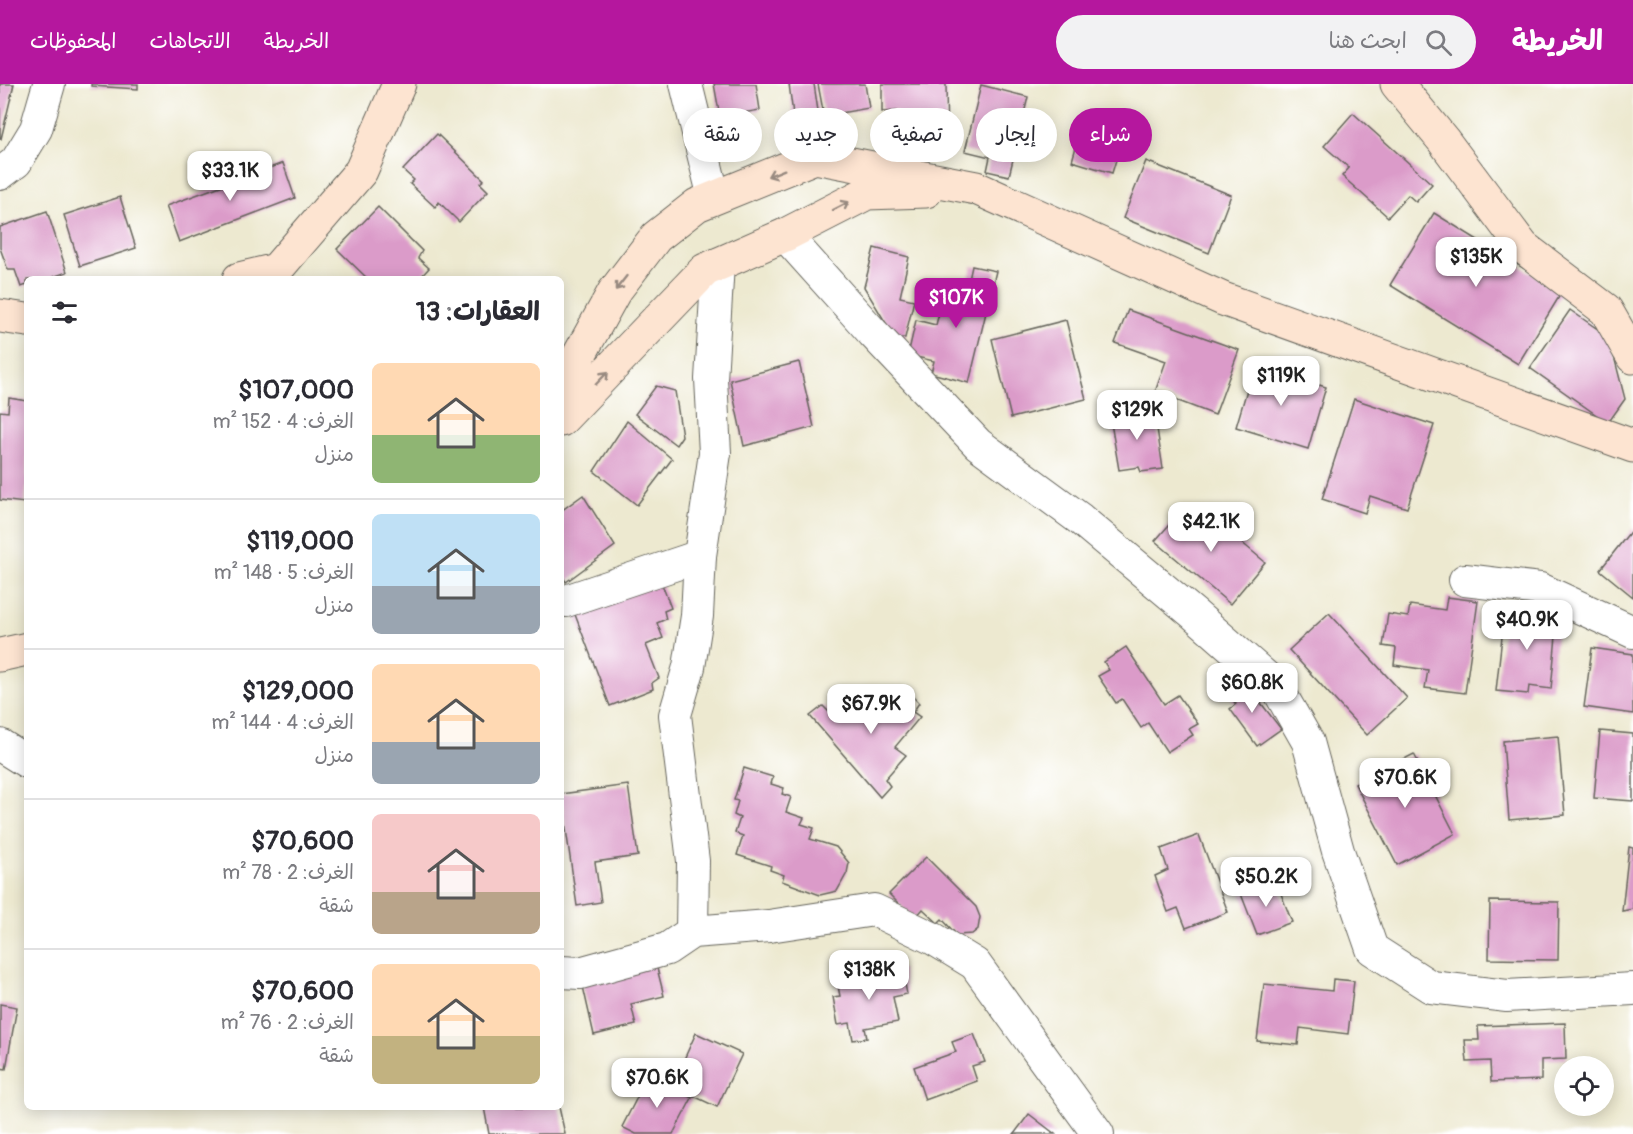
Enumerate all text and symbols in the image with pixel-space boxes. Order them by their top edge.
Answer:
search box [1056,15,1476,69]
text: الخريطة [1512,24,1603,59]
icon: search [1422,26,1455,59]
text: ابحث هنا [1329,27,1407,55]
text: المحفوظات [30,28,116,55]
text: الاتجاهات [149,28,231,55]
text: الخريطة [264,28,329,55]
chip: شقة [683,108,762,162]
chip: جديد [774,108,858,162]
chip: تصفية [870,108,964,162]
chip: إيجار [976,108,1057,162]
chip: شراء [1069,108,1152,162]
pin: $33.1K [181,151,279,202]
text: $33.1K [201,158,259,183]
one-way arrow [768,168,786,179]
one-way arrow [832,200,850,211]
pin: $135K [1434,237,1518,288]
text: $135K [1450,244,1502,269]
one-way arrow [615,274,627,290]
pin: $107K [914,278,998,329]
text: $107K [929,285,983,310]
icon: filters [48,296,81,329]
text: العقارات: 13 [416,296,540,328]
pin: $119K [1239,356,1323,407]
text: $119K [1257,363,1305,388]
one-way arrow [594,370,609,385]
text: $107,000 [238,374,354,406]
icon: home [420,387,492,459]
pin: $129K [1095,390,1179,441]
text: $129K [1111,397,1163,422]
text: الغرف: 4 · 152 m² [213,409,354,434]
text: منزل [315,442,354,467]
pin: $42.1K [1162,502,1260,553]
text: $42.1K [1182,509,1240,534]
text: $119,000 [246,525,354,557]
icon: home [420,538,492,610]
text: الغرف: 5 · 148 m² [214,560,354,585]
text: منزل [315,593,354,618]
pin: $40.9K [1478,600,1576,651]
text: $40.9K [1496,607,1558,632]
pin: $60.8K [1203,663,1301,714]
text: $60.8K [1221,670,1283,695]
text: $129,000 [242,675,354,707]
pin: $67.9K [822,684,920,735]
icon: home [420,688,492,760]
text: $67.9K [841,691,901,716]
text: الغرف: 4 · 144 m² [211,710,354,735]
text: منزل [315,743,354,768]
pin: $70.6K [1356,758,1454,809]
text: $70.6K [1373,765,1437,790]
text: $70,600 [251,825,354,857]
icon: home [420,838,492,910]
pin: $50.2K [1217,857,1315,908]
text: الغرف: 2 · 78 m² [222,860,354,885]
text: $50.2K [1235,864,1297,889]
text: شقة [319,893,354,918]
pin: $138K [827,950,911,1001]
text: $138K [843,957,895,982]
text: $70,600 [251,975,354,1007]
icon: home [420,988,492,1060]
text: الغرف: 2 · 76 m² [221,1010,354,1035]
text: شقة [319,1043,354,1068]
map controls [1554,1056,1614,1116]
button: locate [1554,1056,1614,1116]
pin: $70.6K [608,1058,706,1109]
text: $70.6K [625,1065,689,1090]

